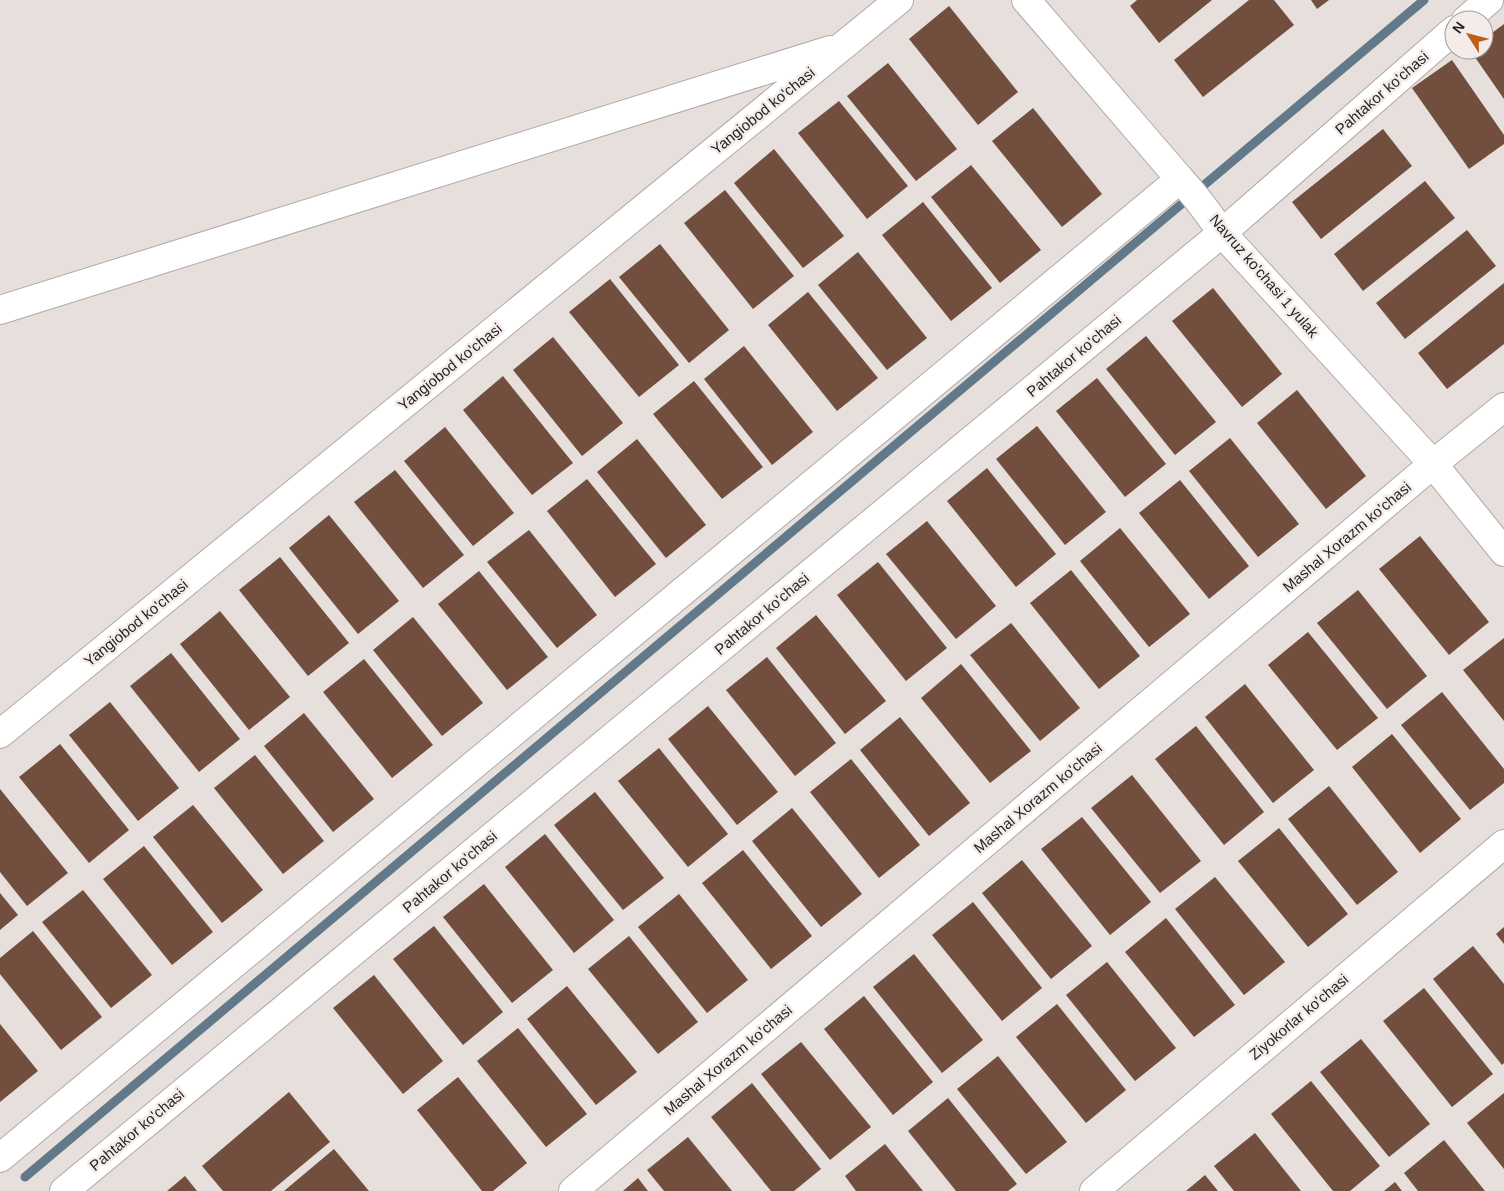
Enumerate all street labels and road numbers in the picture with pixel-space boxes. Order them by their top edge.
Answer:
street label: Pahtakor ko'chasi [1332,48,1432,138]
street label: Yangiobod ko'chasi [707,64,818,158]
street label: Navruz ko'chasi 1 yulak [1206,211,1323,341]
street label: Pahtakor ko'chasi [1023,311,1124,400]
street label: Yangiobod ko'chasi [394,320,505,414]
street label: Mashal Xorazm ko'chasi [1279,478,1414,595]
street label: Pahtakor ko'chasi [711,569,812,658]
street label: Yangiobod ko'chasi [80,576,191,670]
street label: Mashal Xorazm ko'chasi [970,739,1105,856]
street label: Pahtakor ko'chasi [399,827,500,916]
street label: Ziyokorlar ko'chasi [1246,970,1352,1063]
street label: Mashal Xorazm ko'chasi [660,1001,795,1118]
street label: Pahtakor ko'chasi [86,1085,187,1174]

